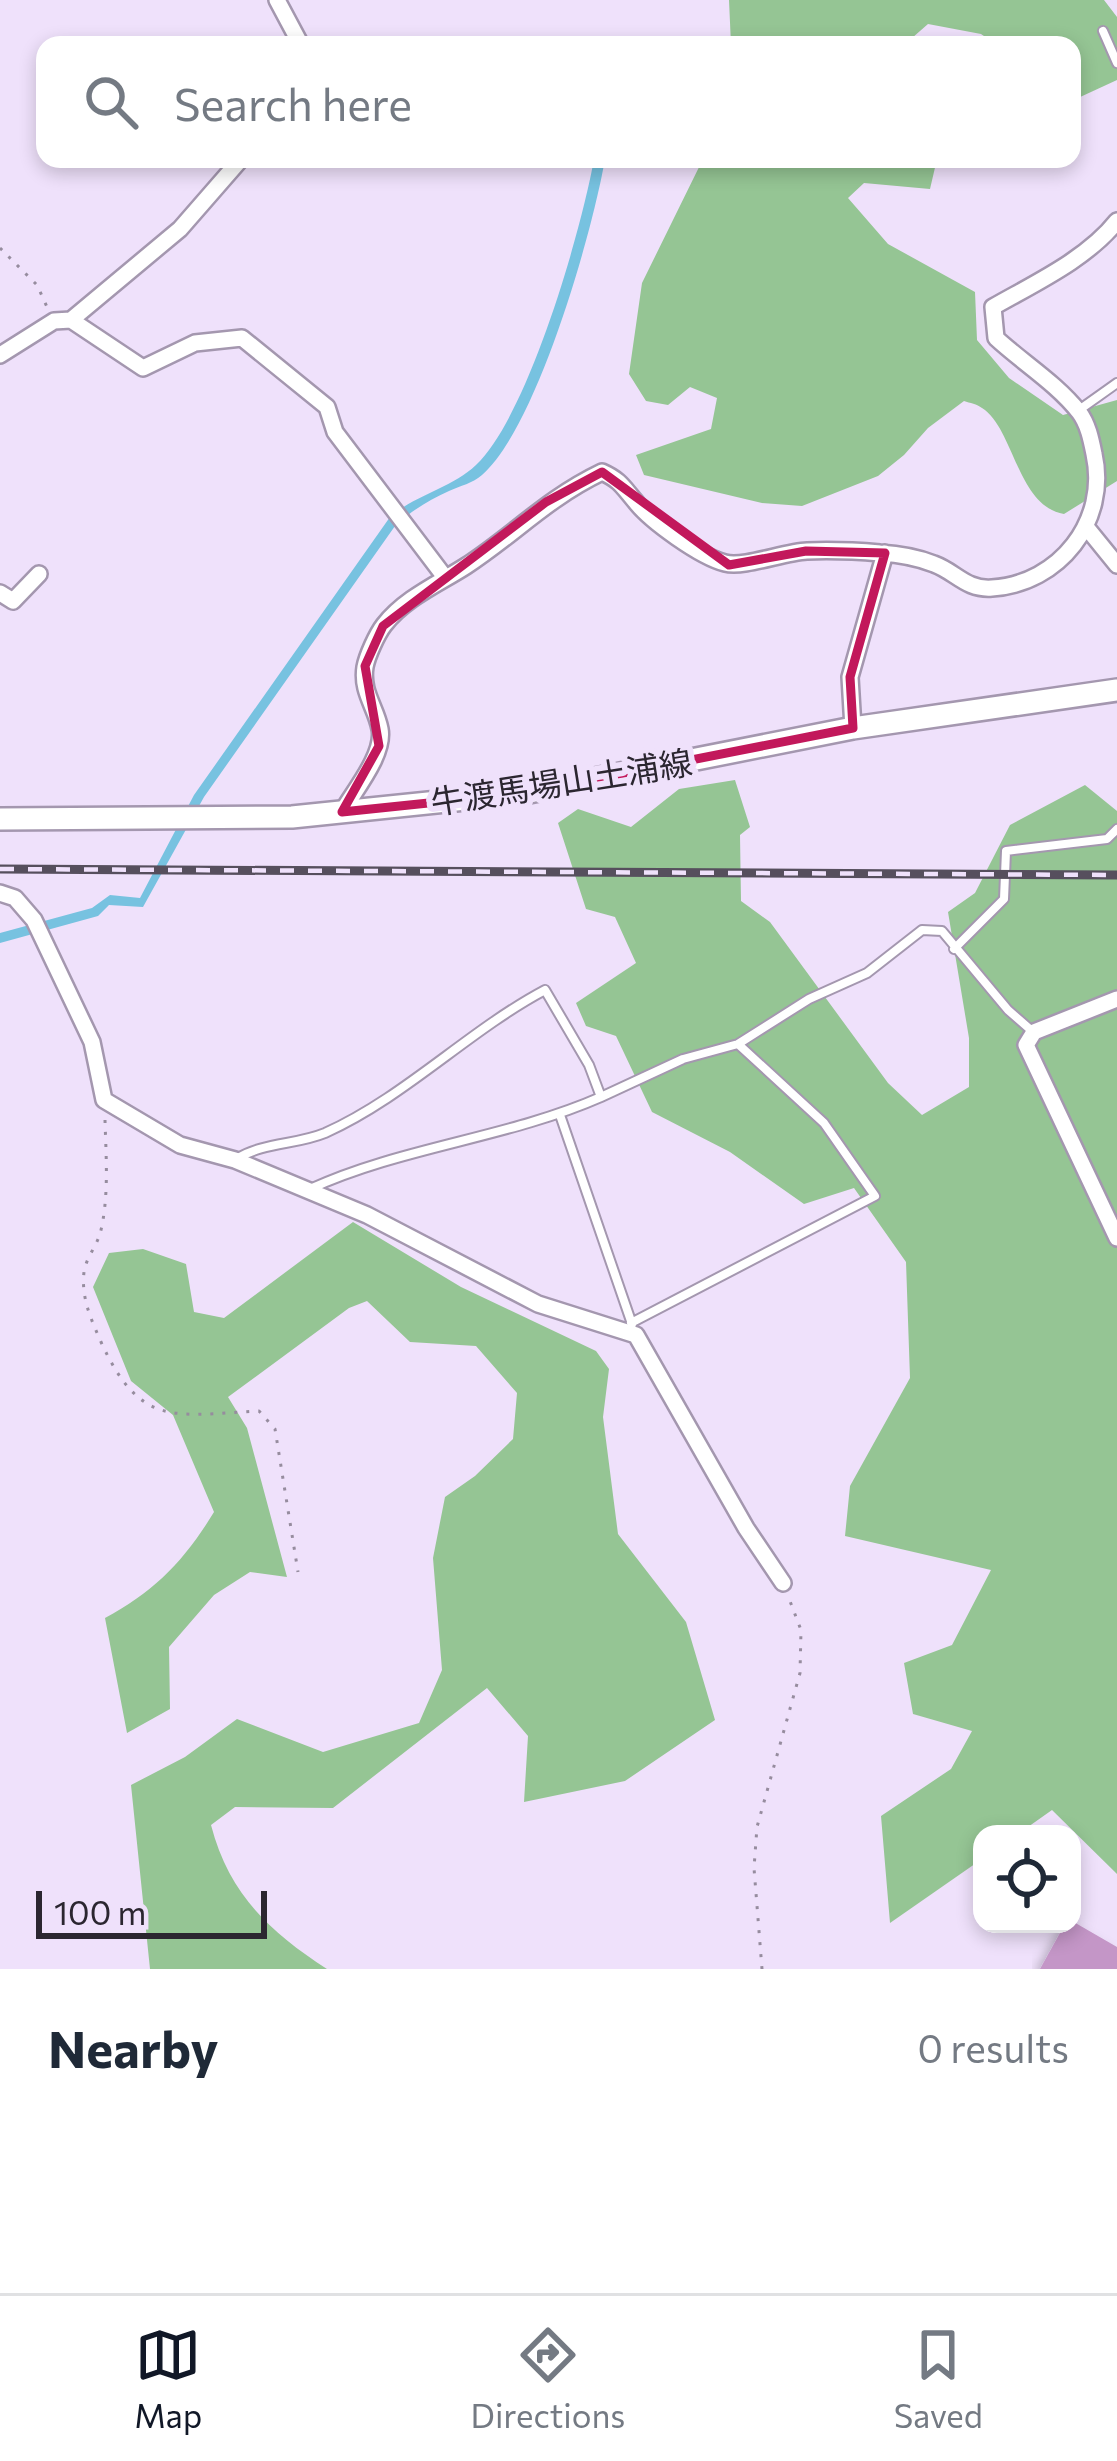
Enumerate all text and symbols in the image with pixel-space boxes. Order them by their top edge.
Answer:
search box [36,36,1081,168]
icon: search [78,69,144,135]
text: Search here [174,75,412,130]
street label: 牛渡馬場山土浦線 [427,740,695,822]
map controls [973,1825,1081,1933]
button: locate [973,1825,1081,1933]
scale bar [36,1885,267,1938]
text: 100 m [54,1891,146,1932]
text: Nearby [48,2016,218,2079]
text: 0 results [917,2023,1069,2071]
tab: Map [134,2322,202,2435]
tab: Directions [471,2322,625,2435]
tab: Saved [894,2322,983,2435]

